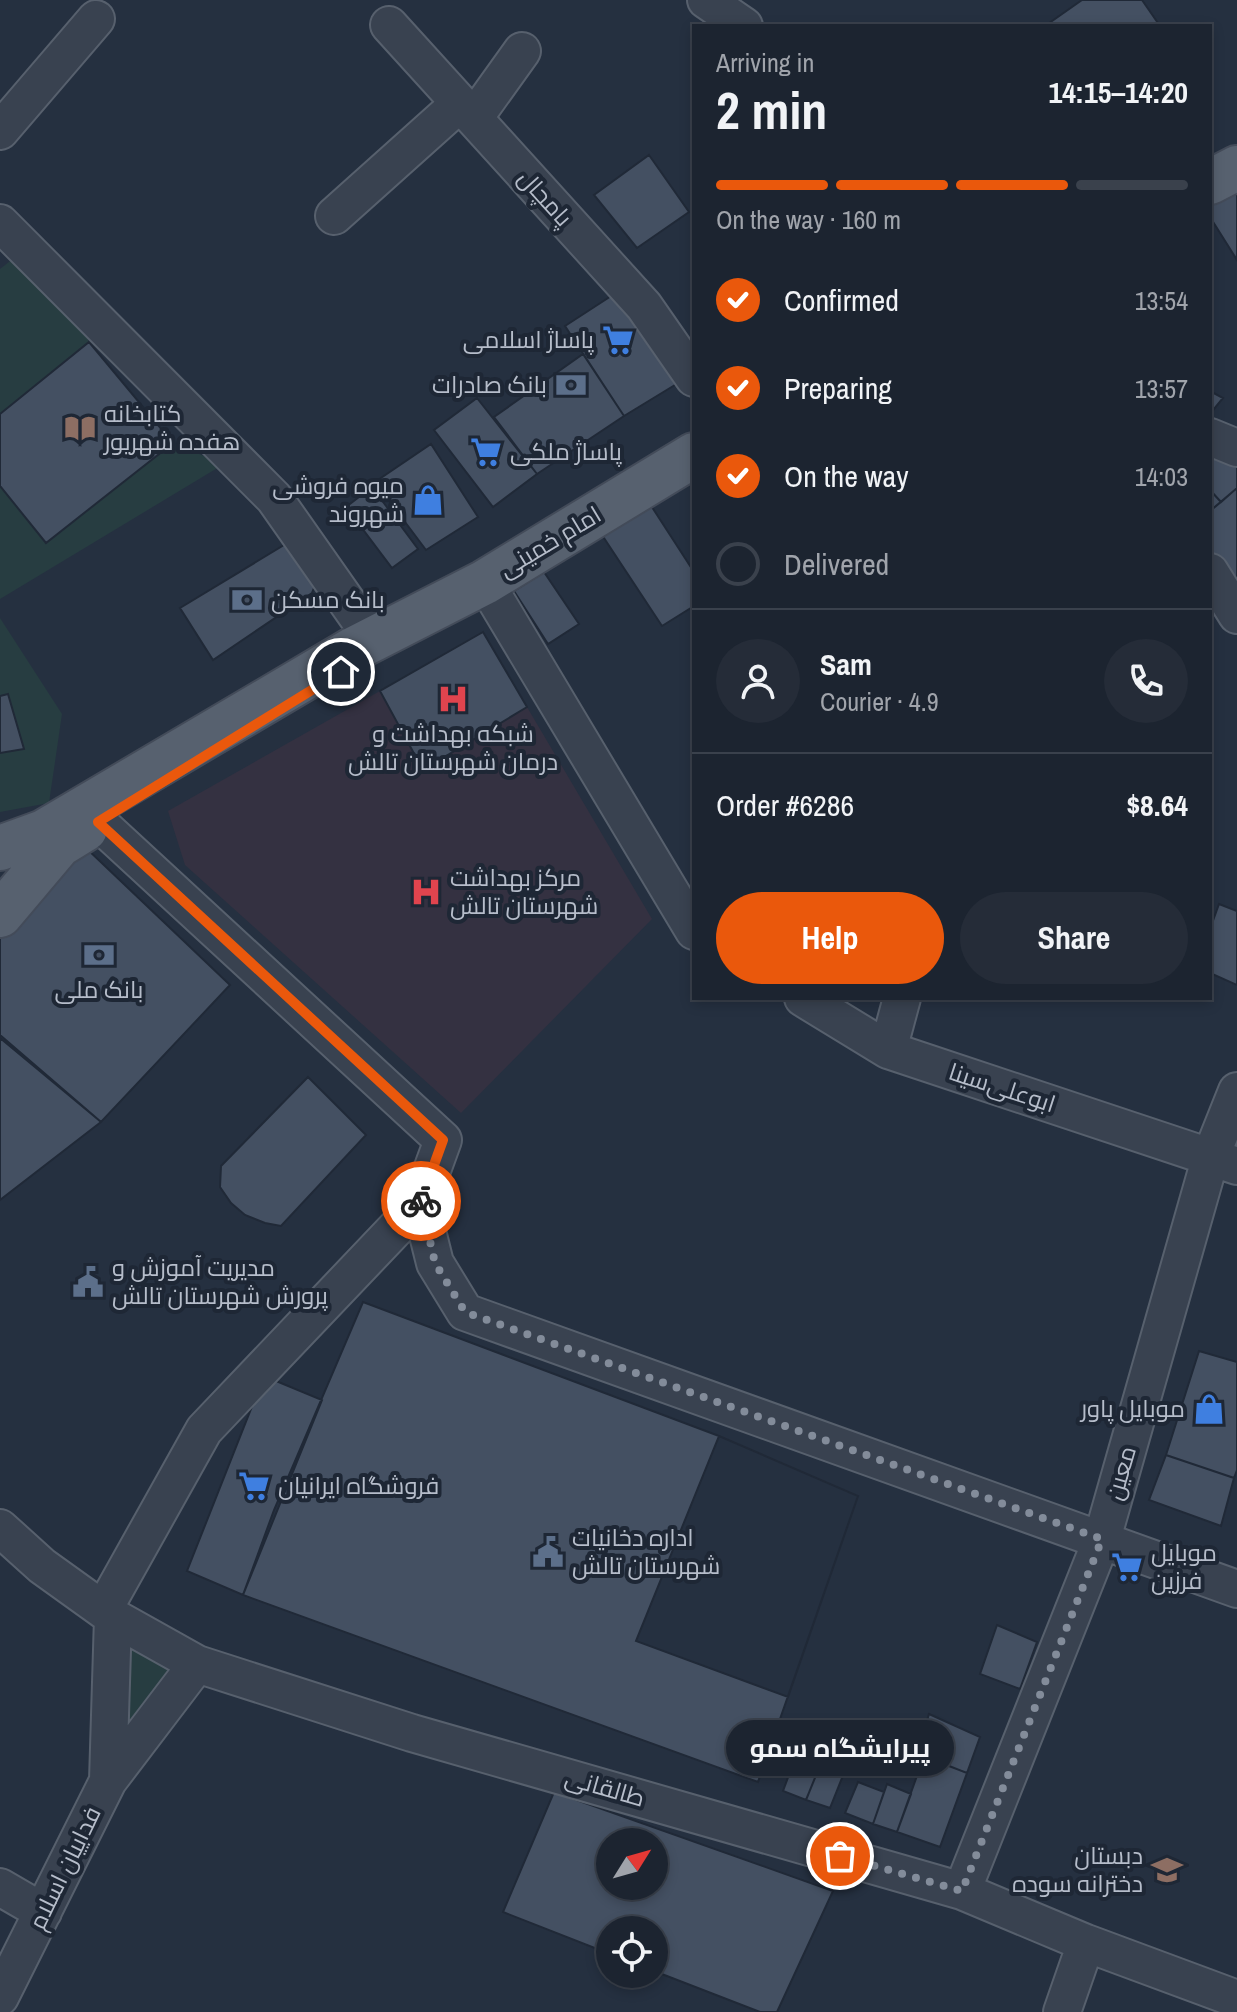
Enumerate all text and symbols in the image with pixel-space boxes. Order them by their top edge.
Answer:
text: Arriving in [716,45,814,80]
text: 14:15–14:20 [1049,72,1188,112]
text: 2 min [716,75,827,145]
street label: پامچال [511,162,580,234]
text: On the way · 160 m [716,202,901,237]
icon: check [716,278,760,322]
text: Confirmed [784,280,899,320]
text: 13:54 [1135,283,1188,318]
place label: پاساژ اسلامی [463,323,595,356]
supermarket icon: پاساژ اسلامی [601,323,635,357]
icon: check [716,366,760,410]
place label: بانک صادرات [432,368,547,400]
bank icon: بانک صادرات [554,368,588,402]
text: Preparing [784,368,892,408]
text: 13:57 [1135,371,1188,406]
place label: کتابخانه هفده شهریور [102,397,240,457]
library icon: کتابخانه هفده شهریور [63,411,97,445]
supermarket icon: پاساژ ملکی [469,435,503,469]
place label: پاساژ ملکی [510,435,623,468]
icon: check [716,454,760,498]
text: On the way [784,456,908,496]
text: 14:03 [1135,459,1188,494]
place label: میوه فروشی شهروند [272,469,404,529]
shop icon: میوه فروشی شهروند [411,483,445,517]
street label: امام خمینی [492,498,607,585]
text: Delivered [784,544,889,584]
bank icon: بانک مسکن [230,583,264,617]
place label: بانک مسکن [271,583,385,615]
pin [307,638,375,706]
button: person [716,639,800,723]
button: phone [1104,639,1188,723]
text: Sam [820,644,872,684]
icon: home [319,650,363,694]
hospital icon: شبکه بهداشت و درمان شهرستان تالش [436,682,470,716]
text: Courier · 4.9 [820,684,939,719]
place label: شبکه بهداشت و درمان شهرستان تالش [348,717,558,777]
text: Order #6286 [716,785,854,825]
text: $8.64 [1126,785,1188,825]
place label: مرکز بهداشت شهرستان تالش [450,861,598,921]
hospital icon: مرکز بهداشت شهرستان تالش [409,875,443,909]
button: Help [716,892,944,984]
button: Share [960,892,1188,984]
bank icon: بانک ملی [82,938,116,972]
place label: بانک ملی [55,973,143,1005]
street label: ابوعلی‌سینا [945,1055,1060,1119]
courier [381,1161,461,1241]
icon: bike [399,1179,443,1223]
place label: مدیریت آموزش و پرورش شهرستان تالش [112,1251,328,1312]
public building icon: مدیریت آموزش و پرورش شهرستان تالش [71,1265,105,1299]
place label: موبایل پاور [1079,1392,1185,1425]
shop icon: موبایل پاور [1192,1392,1226,1426]
street label: معین [1097,1442,1143,1503]
supermarket icon: فروشگاه ایرانیان [237,1469,271,1503]
place label: فروشگاه ایرانیان [278,1469,439,1501]
place label: اداره دخانیات شهرستان تالش [572,1521,720,1581]
public building icon: اداره دخانیات شهرستان تالش [531,1535,565,1569]
place label: موبایل فرزین [1151,1536,1217,1596]
supermarket icon: موبایل فرزین [1110,1550,1144,1584]
callout: پیرایشگاه سمو [726,1720,954,1776]
text: پیرایشگاه سمو [750,1730,930,1765]
street label: طالقانی [562,1760,649,1814]
street label: فداییان اسلام [21,1801,109,1935]
pin [806,1822,874,1890]
north arrow [596,1828,668,1900]
map controls [596,1828,668,1988]
icon: bag [818,1834,862,1878]
place label: دبستان دخترانه سوده [1012,1839,1143,1899]
school or university icon: دبستان دخترانه سوده [1150,1853,1184,1887]
button: locate [596,1916,668,1988]

